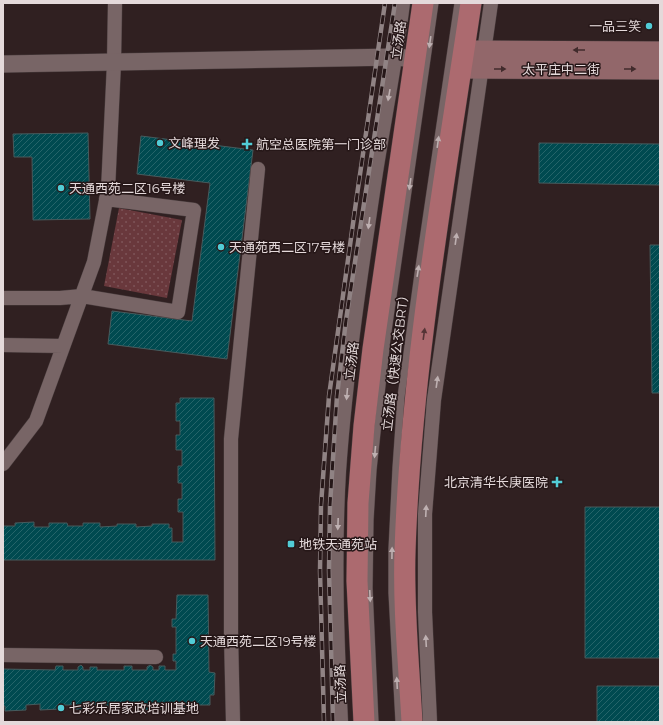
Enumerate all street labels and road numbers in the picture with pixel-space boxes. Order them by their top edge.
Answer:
street label: 立汤路 [387,20,409,60]
street label: 太平庄中二街 [522,61,600,77]
street label: 立汤路（快速公交BRT） [378,288,412,432]
street label: 立汤路 [341,341,361,381]
street label: 立汤路 [331,664,349,704]

